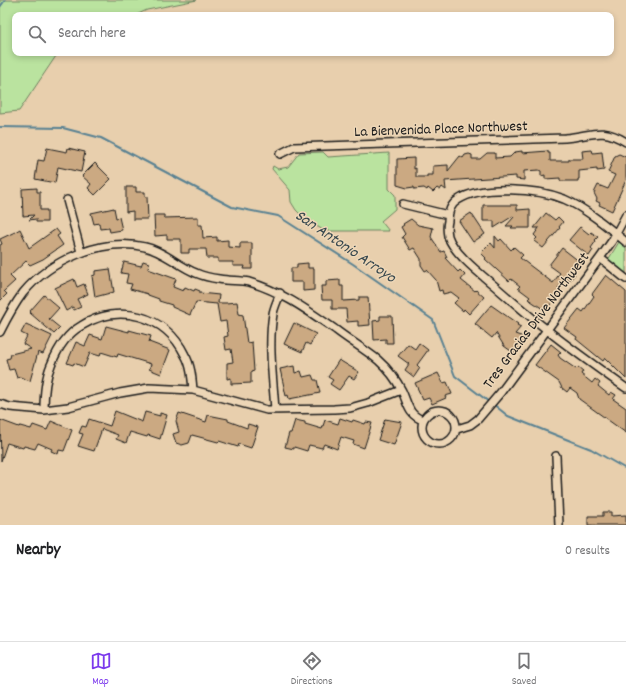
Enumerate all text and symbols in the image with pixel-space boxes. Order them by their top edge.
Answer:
search box [12,12,614,56]
icon: search [26,23,48,45]
text: Search here [58,23,126,45]
street label: La Bienvenida Place Northwest [354,116,529,144]
water label: San Antonio Arroyo [290,205,401,290]
street label: Tres Gracias Drive Northwest [478,248,596,394]
text: Nearby [16,539,60,563]
text: 0 results [565,542,610,561]
tab: Map [90,650,112,690]
tab: Directions [291,650,333,690]
tab: Saved [512,650,536,690]

